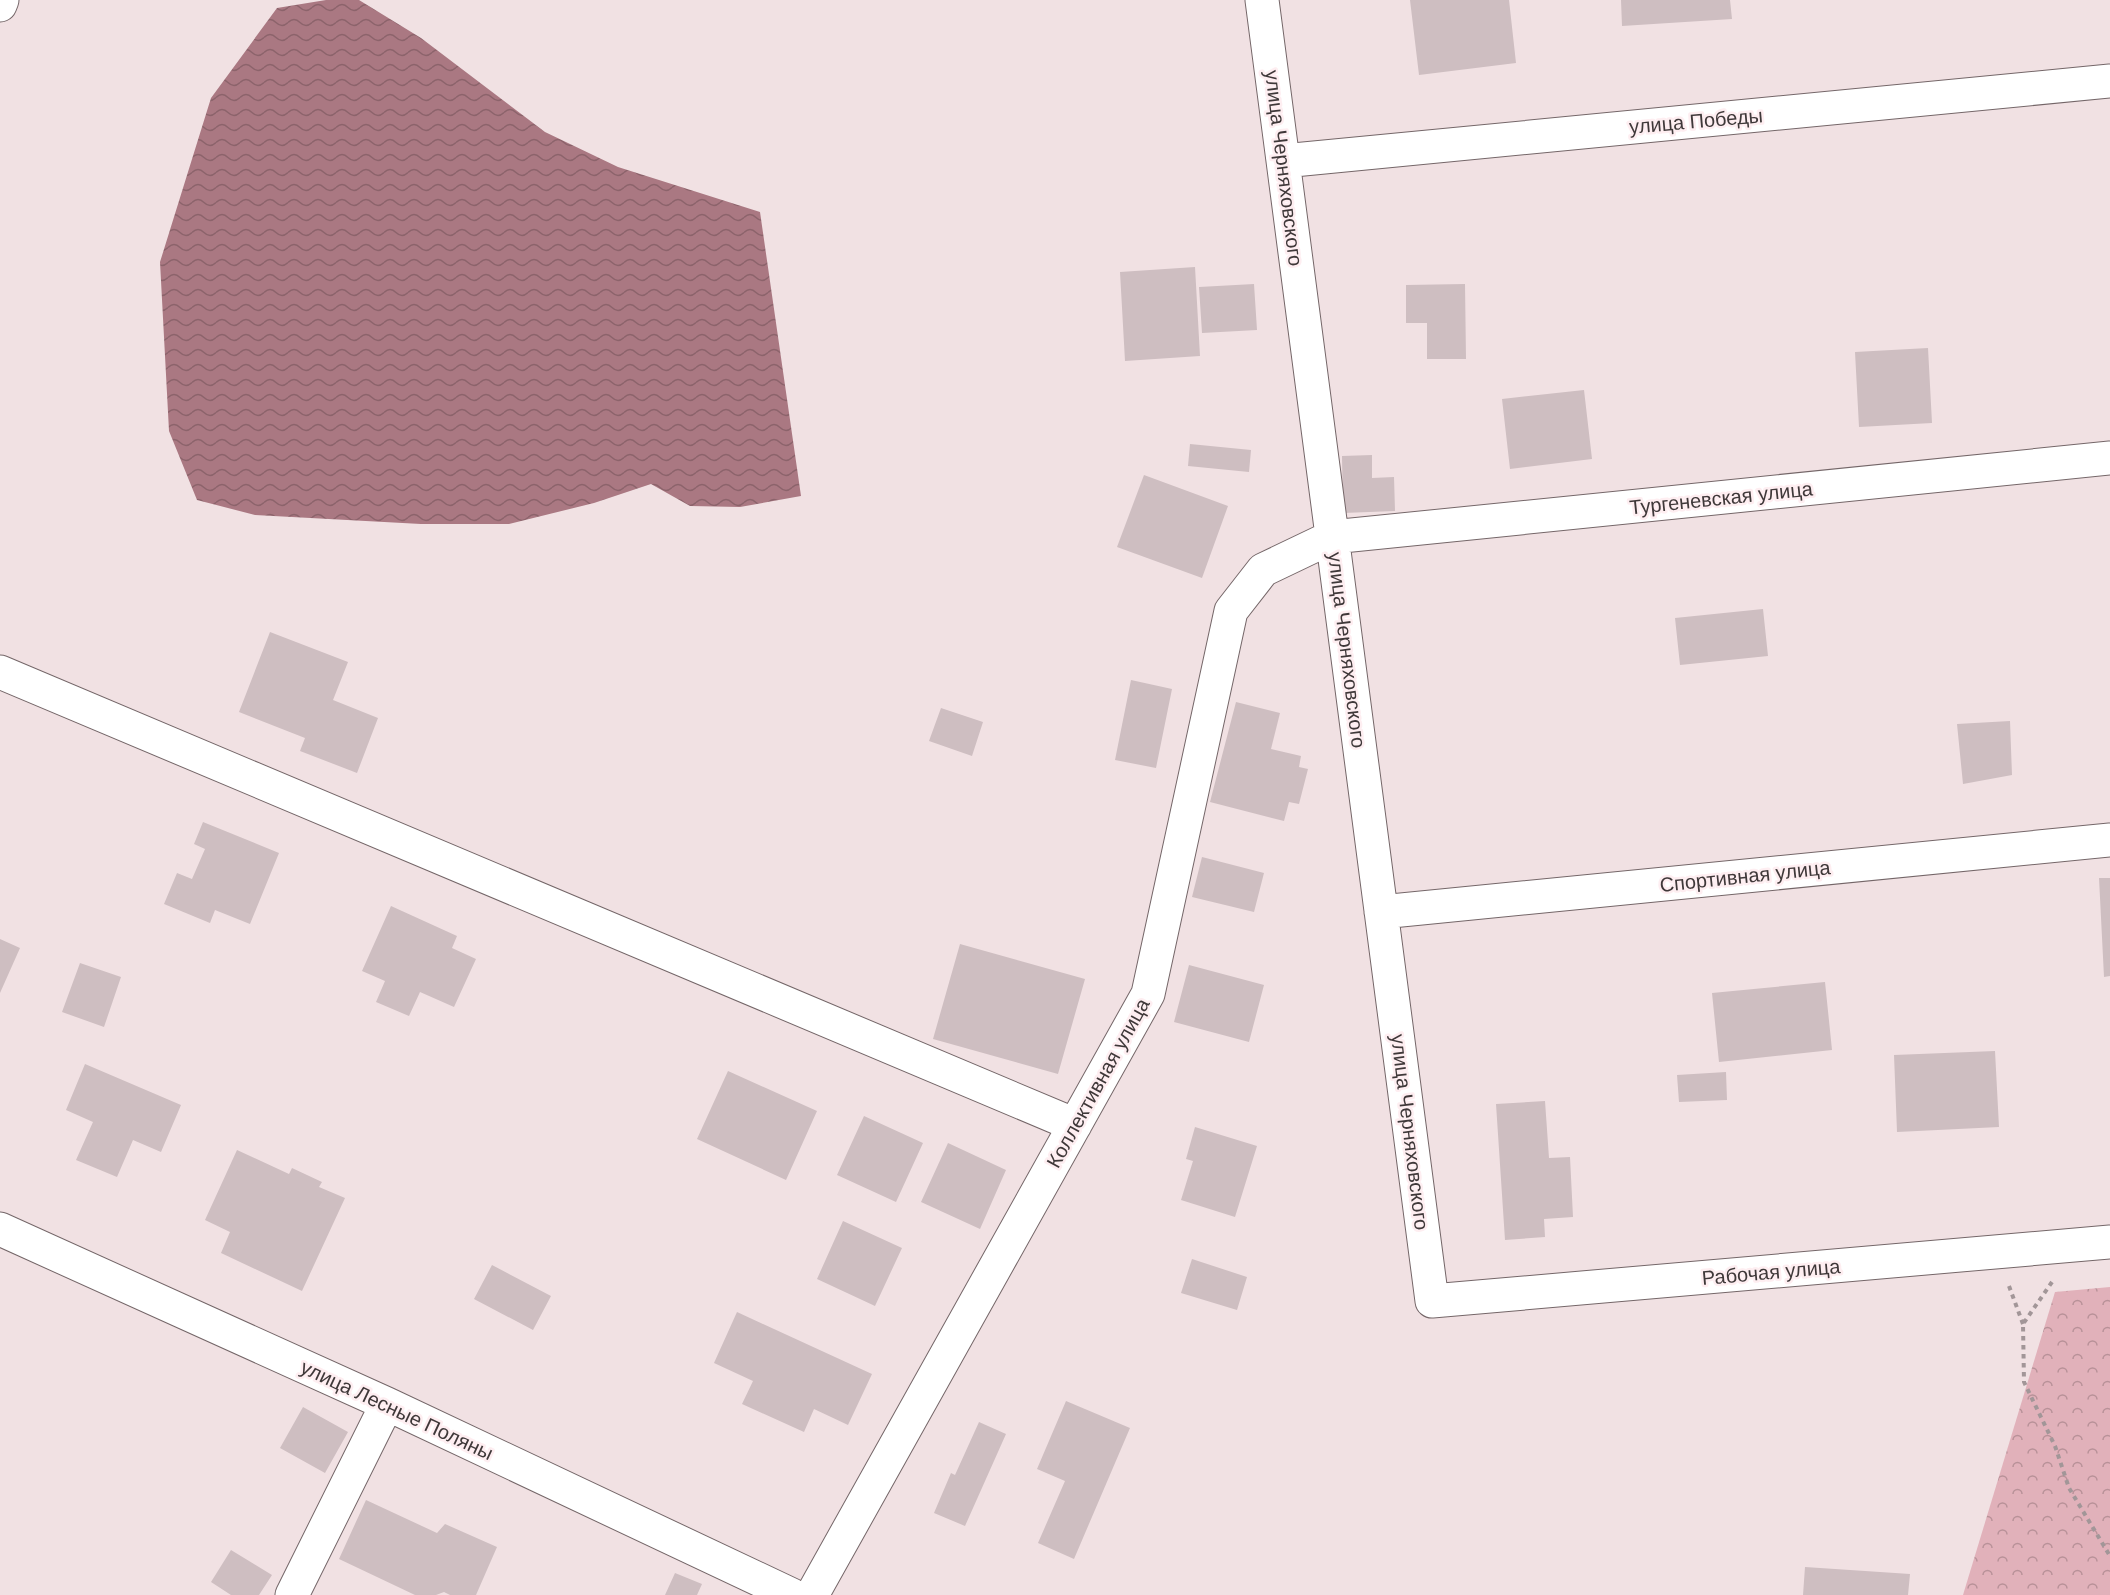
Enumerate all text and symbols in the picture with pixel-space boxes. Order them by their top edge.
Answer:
street label: улица Черняховского [1261,69,1307,267]
street label: улица Победы [1628,104,1764,138]
street label: Тургеневская улица [1628,477,1815,519]
street label: улица Черняховского [1324,551,1370,749]
street label: Спортивная улица [1659,856,1832,896]
street label: Коллективная улица [1042,994,1154,1172]
street label: улица Черняховского [1387,1033,1433,1231]
street label: Рабочая улица [1701,1255,1842,1289]
street label: улица Лесные Поляны [297,1356,497,1464]

